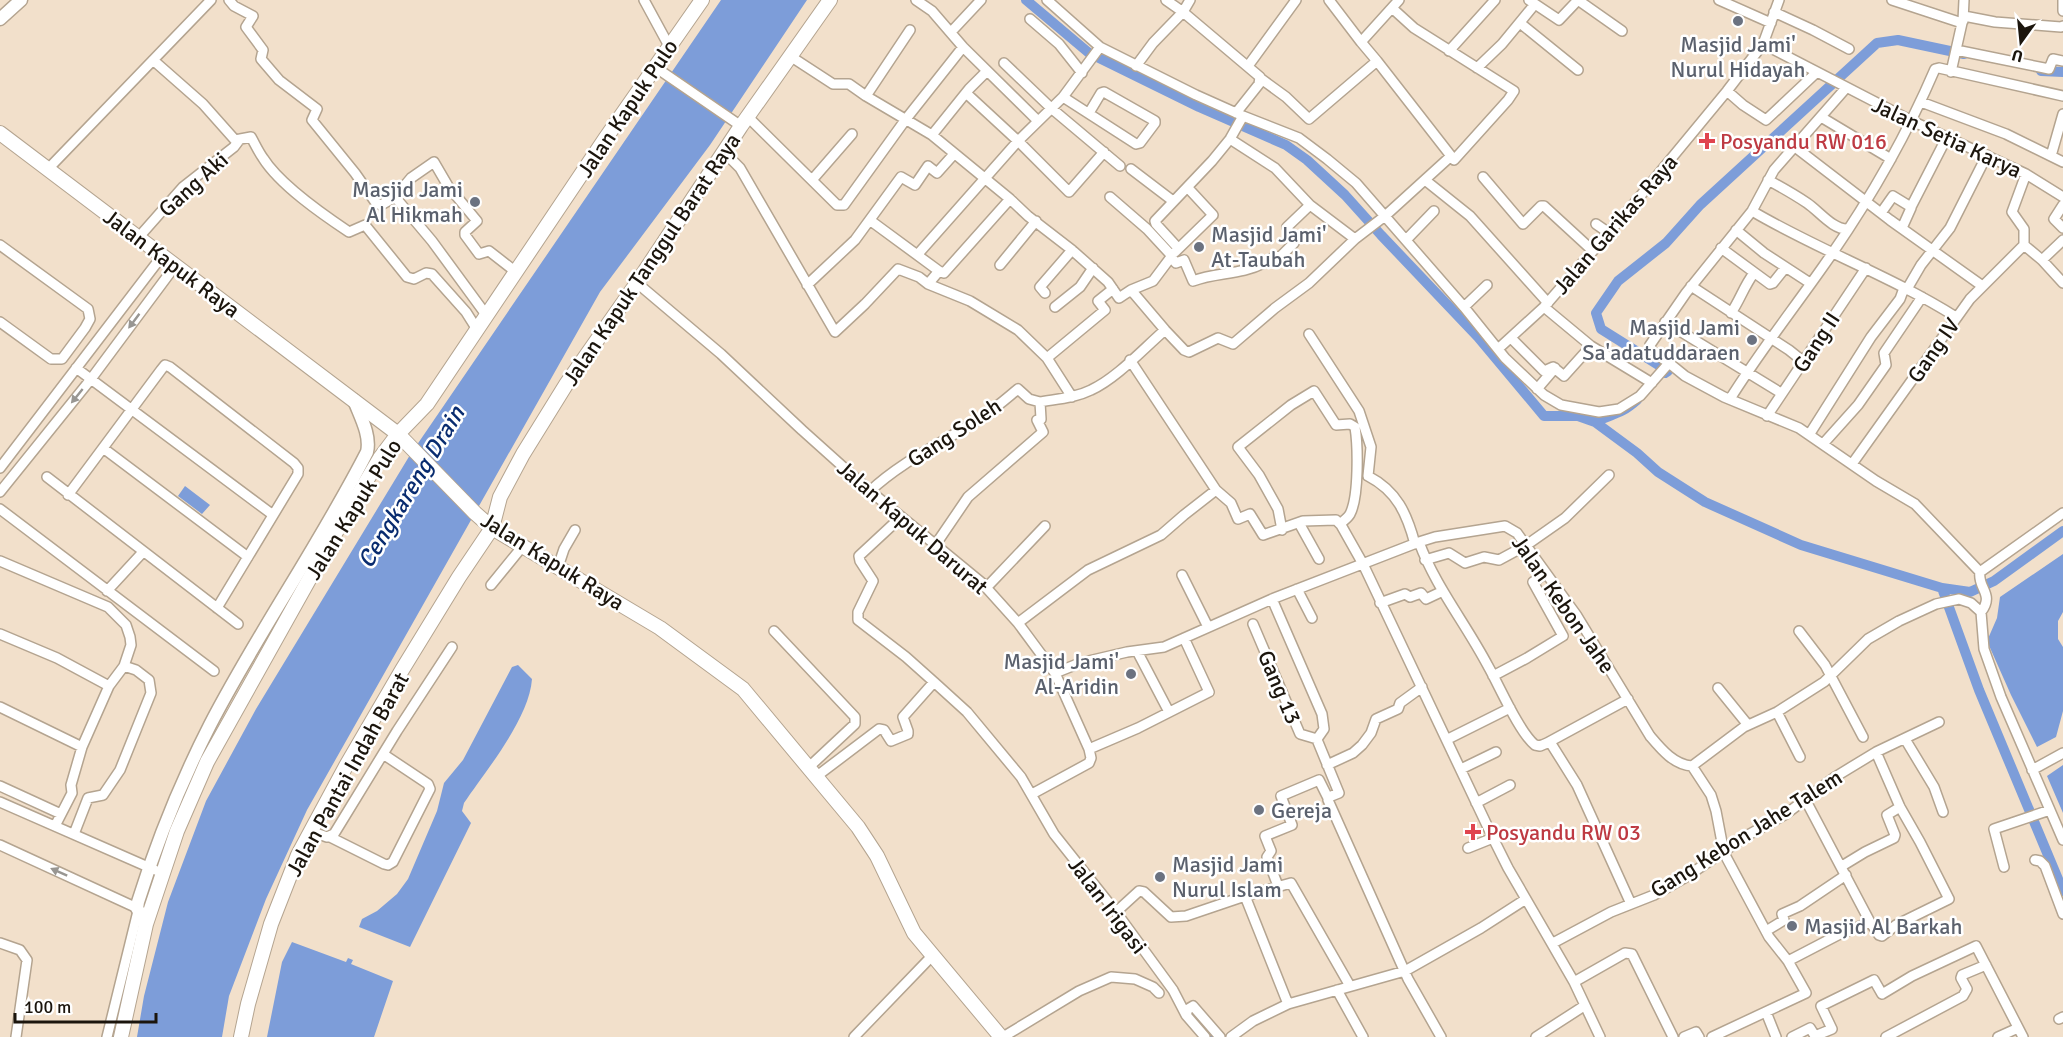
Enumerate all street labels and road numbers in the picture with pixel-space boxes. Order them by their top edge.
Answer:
street label: Jalan Kapuk Pulo [571,34,684,182]
street label: Jalan Setia Karya [1868,91,2026,184]
street label: Jalan Kapuk Tanggul Barat Raya [557,128,746,391]
street label: Gang Aki [153,146,234,223]
street label: Jalan Garikas Raya [1547,149,1683,300]
street label: Jalan Kapuk Raya [98,203,245,323]
street label: Gang II [1787,307,1846,378]
street label: Gang IV [1901,312,1966,388]
street label: Gang Soleh [902,392,1006,473]
street label: Jalan Kapuk Pulo [299,434,407,585]
street label: Jalan Kapuk Darurat [832,455,994,600]
street label: Jalan Kapuk Raya [476,507,629,616]
street label: Jalan Kebon Jahe [1506,530,1621,678]
street label: Gang 13 [1252,646,1307,728]
street label: Jalan Pantai Indah Barat [280,667,415,881]
street label: Gang Kebon Jahe Talem [1645,763,1847,903]
street label: Jalan Irigasi [1062,852,1153,959]

